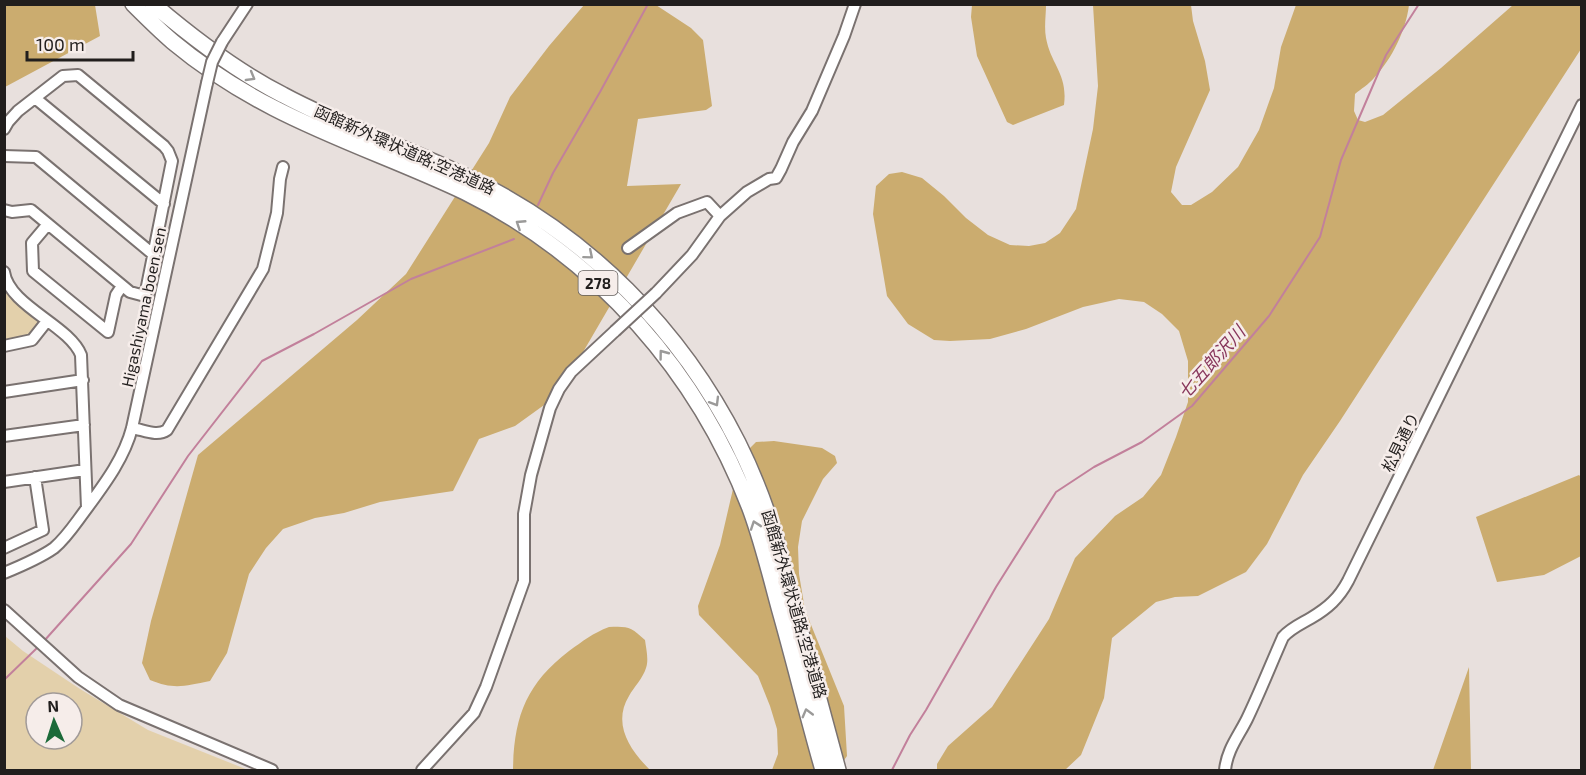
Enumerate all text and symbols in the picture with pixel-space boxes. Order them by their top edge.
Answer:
scale bar [27,24,134,62]
text: 100 m [36,33,85,55]
one-way arrow [245,69,255,81]
street label: 函館新外環状道路;空港道路 [312,101,498,197]
one-way arrow [515,220,526,231]
street label: Higashiyama boen sen [117,225,169,389]
one-way arrow [582,248,593,259]
road number: 278 [578,271,618,295]
water label: 七五郎沢川 [1173,320,1251,403]
one-way arrow [660,350,671,361]
one-way arrow [708,396,720,406]
street label: 松見通り [1377,409,1423,475]
street label: 函館新外環状道路;空港道路 [759,507,831,701]
one-way arrow [750,520,763,531]
north arrow [24,691,84,751]
text: N [47,696,59,715]
one-way arrow [802,708,815,718]

